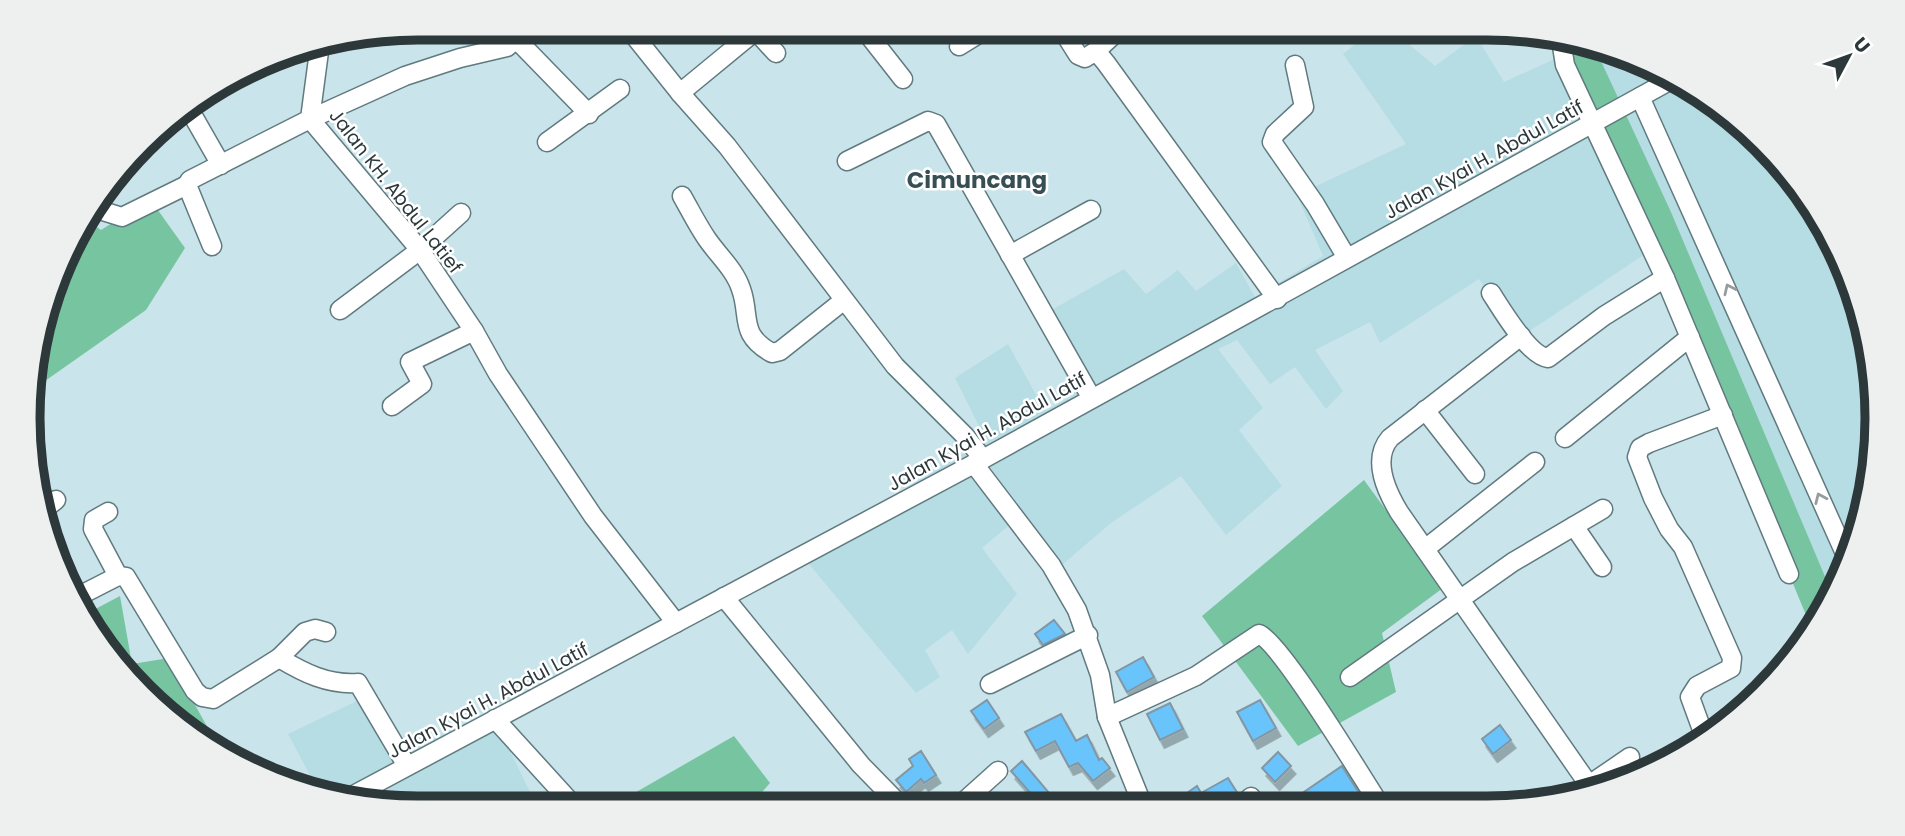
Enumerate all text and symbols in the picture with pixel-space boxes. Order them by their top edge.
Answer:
north arrow [1814,21,1884,91]
text: U [1847,31,1876,59]
street label: Jalan Kyai H. Abdul Latif [1380,93,1589,226]
street label: Jalan KH. Abdul Latief [323,103,469,279]
district label: Cimuncang [907,164,1047,196]
one-way arrow [1723,284,1737,297]
street label: Jalan Kyai H. Abdul Latif [883,365,1092,498]
one-way arrow [1815,492,1829,504]
street label: Jalan Kyai H. Abdul Latif [383,636,593,765]

